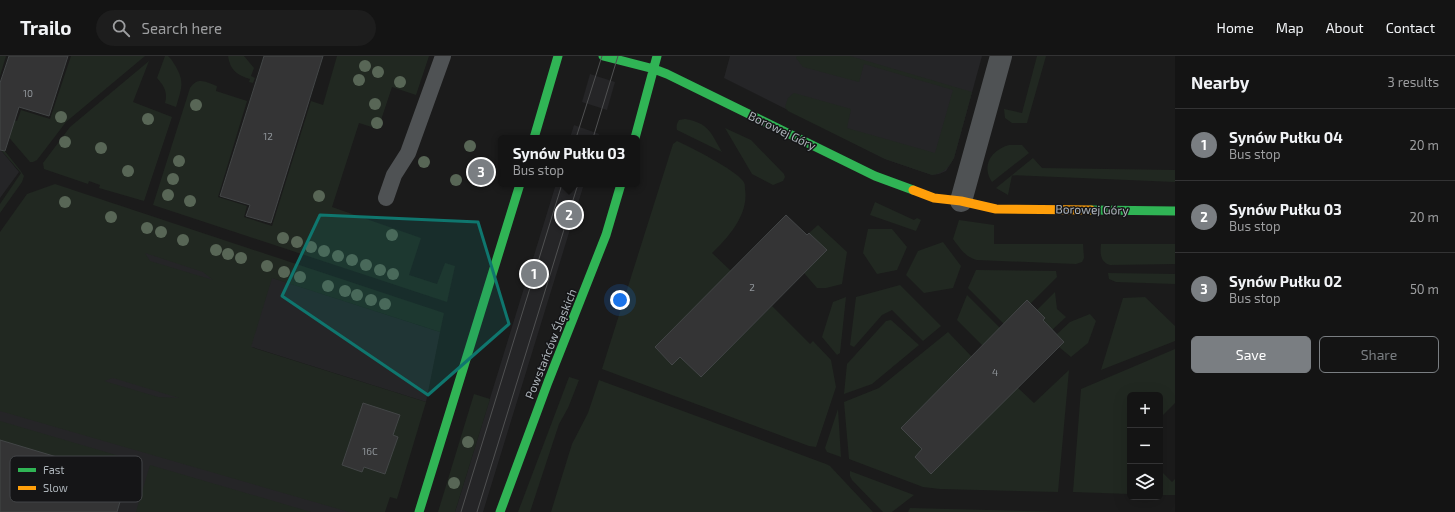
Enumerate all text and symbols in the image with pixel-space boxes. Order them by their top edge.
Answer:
search box [96,10,376,46]
text: Trailo [20,16,72,39]
icon: search [110,17,132,39]
text: Search here [142,19,222,37]
text: Home [1217,19,1254,36]
text: Map [1276,19,1304,36]
text: About [1326,19,1364,36]
text: Contact [1386,19,1435,36]
text: Nearby [1191,72,1249,92]
text: 3 results [1388,74,1439,90]
house number: 10 [23,87,33,99]
street label: Borowej Góry [746,108,819,154]
text: Synów Pułku 04 [1229,128,1343,146]
house number: 12 [263,130,273,142]
popup [498,135,640,187]
text: 1 [1201,137,1207,153]
text: 20 m [1410,137,1439,153]
text: Synów Pułku 03 [513,144,625,162]
text: Bus stop [1229,146,1280,162]
pin: 3 [468,157,494,187]
text: Bus stop [513,162,564,178]
pin: 2 [556,200,582,230]
text: Synów Pułku 03 [1229,200,1342,218]
street label: Borowej Góry [1055,201,1129,218]
text: 2 [1200,209,1208,225]
text: 20 m [1410,209,1439,225]
text: Bus stop [1229,218,1280,234]
pin: 1 [521,259,547,289]
text: Synów Pułku 02 [1229,272,1342,290]
house number: 2 [749,281,755,293]
text: 3 [1200,281,1208,297]
text: 50 m [1410,281,1439,297]
street label: Powstańców Śląskich [522,286,579,401]
your location [610,290,630,310]
text: Bus stop [1229,290,1280,306]
button: Save [1191,336,1311,373]
button: Share [1319,336,1439,373]
house number: 4 [992,366,998,378]
map controls [1127,392,1163,500]
button: + [1127,392,1163,428]
button: − [1127,428,1163,464]
house number: 16C [362,445,378,457]
legend [10,456,142,502]
text: Fast [43,463,65,476]
button: layers [1127,464,1163,500]
text: Slow [43,481,68,494]

